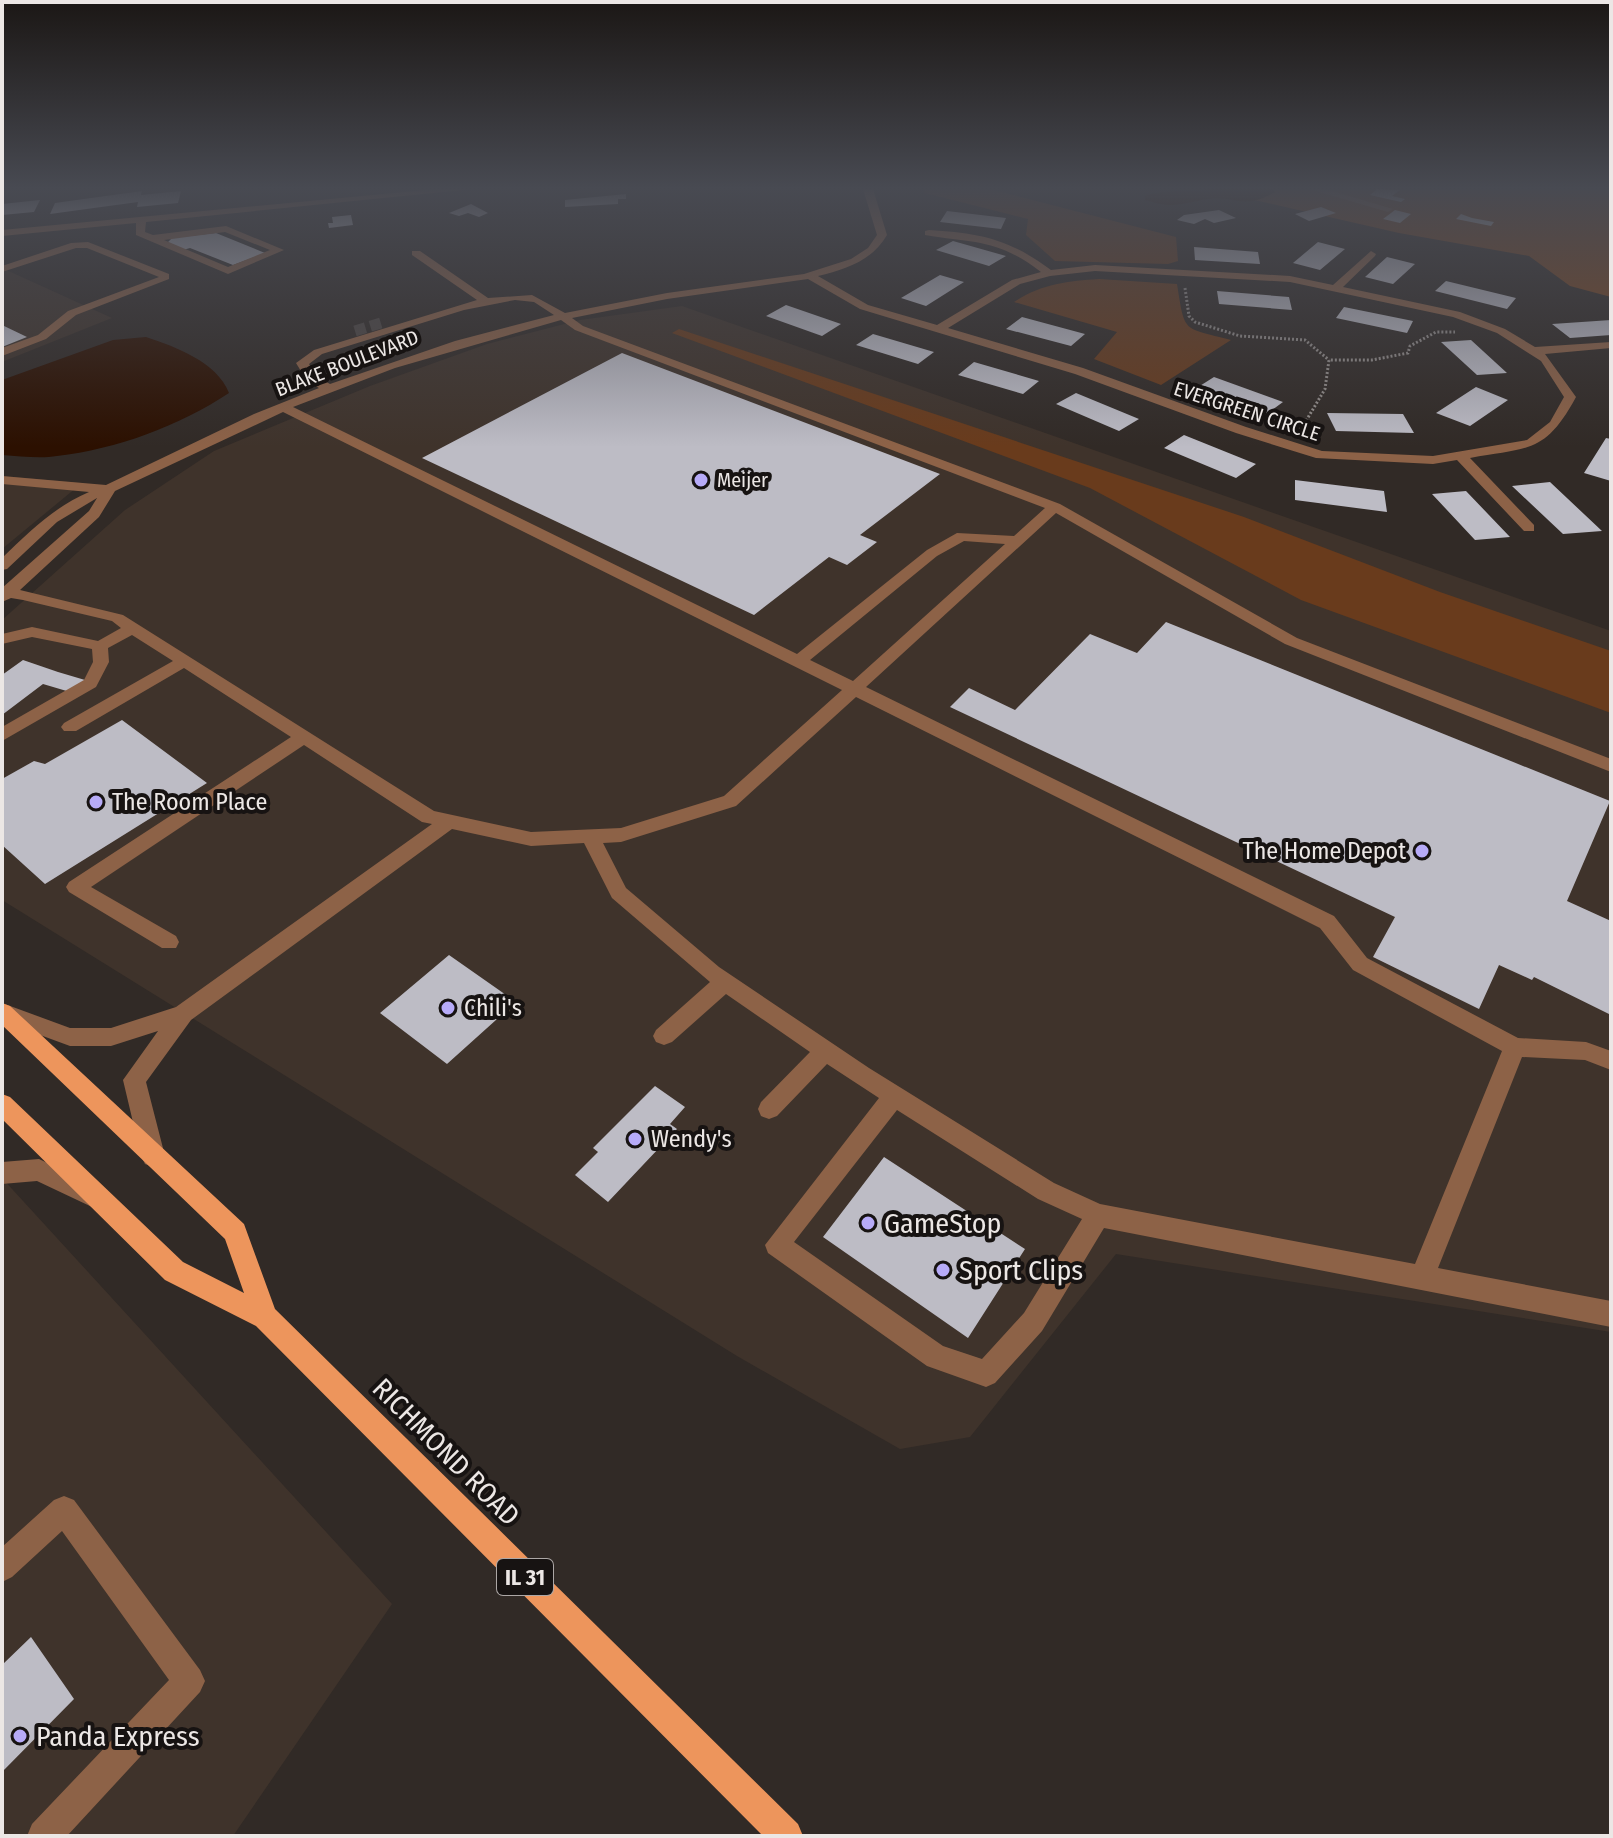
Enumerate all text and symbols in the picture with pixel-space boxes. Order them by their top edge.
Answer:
street label: BLAKE BOULEVARD [272,325,422,401]
street label: EVERGREEN CIRCLE [1171,376,1323,446]
place label: Meijer [717,468,768,492]
marker: Meijer [692,471,710,489]
place label: The Room Place [112,788,267,816]
marker: The Room Place [87,793,105,811]
place label: The Home Depot [1243,837,1406,865]
marker: The Home Depot [1413,842,1431,860]
place label: Chili's [464,994,522,1022]
marker: Chili's [439,999,457,1017]
place label: Wendy's [651,1125,732,1153]
marker: Wendy's [626,1130,644,1148]
place label: GameStop [884,1207,1001,1240]
marker: GameStop [859,1214,877,1232]
place label: Sport Clips [959,1254,1083,1287]
marker: Sport Clips [934,1261,952,1279]
street label: RICHMOND ROAD [366,1372,526,1532]
road number: IL 31 [497,1559,553,1595]
place label: Panda Express [36,1720,200,1753]
marker: Panda Express [11,1727,29,1745]

